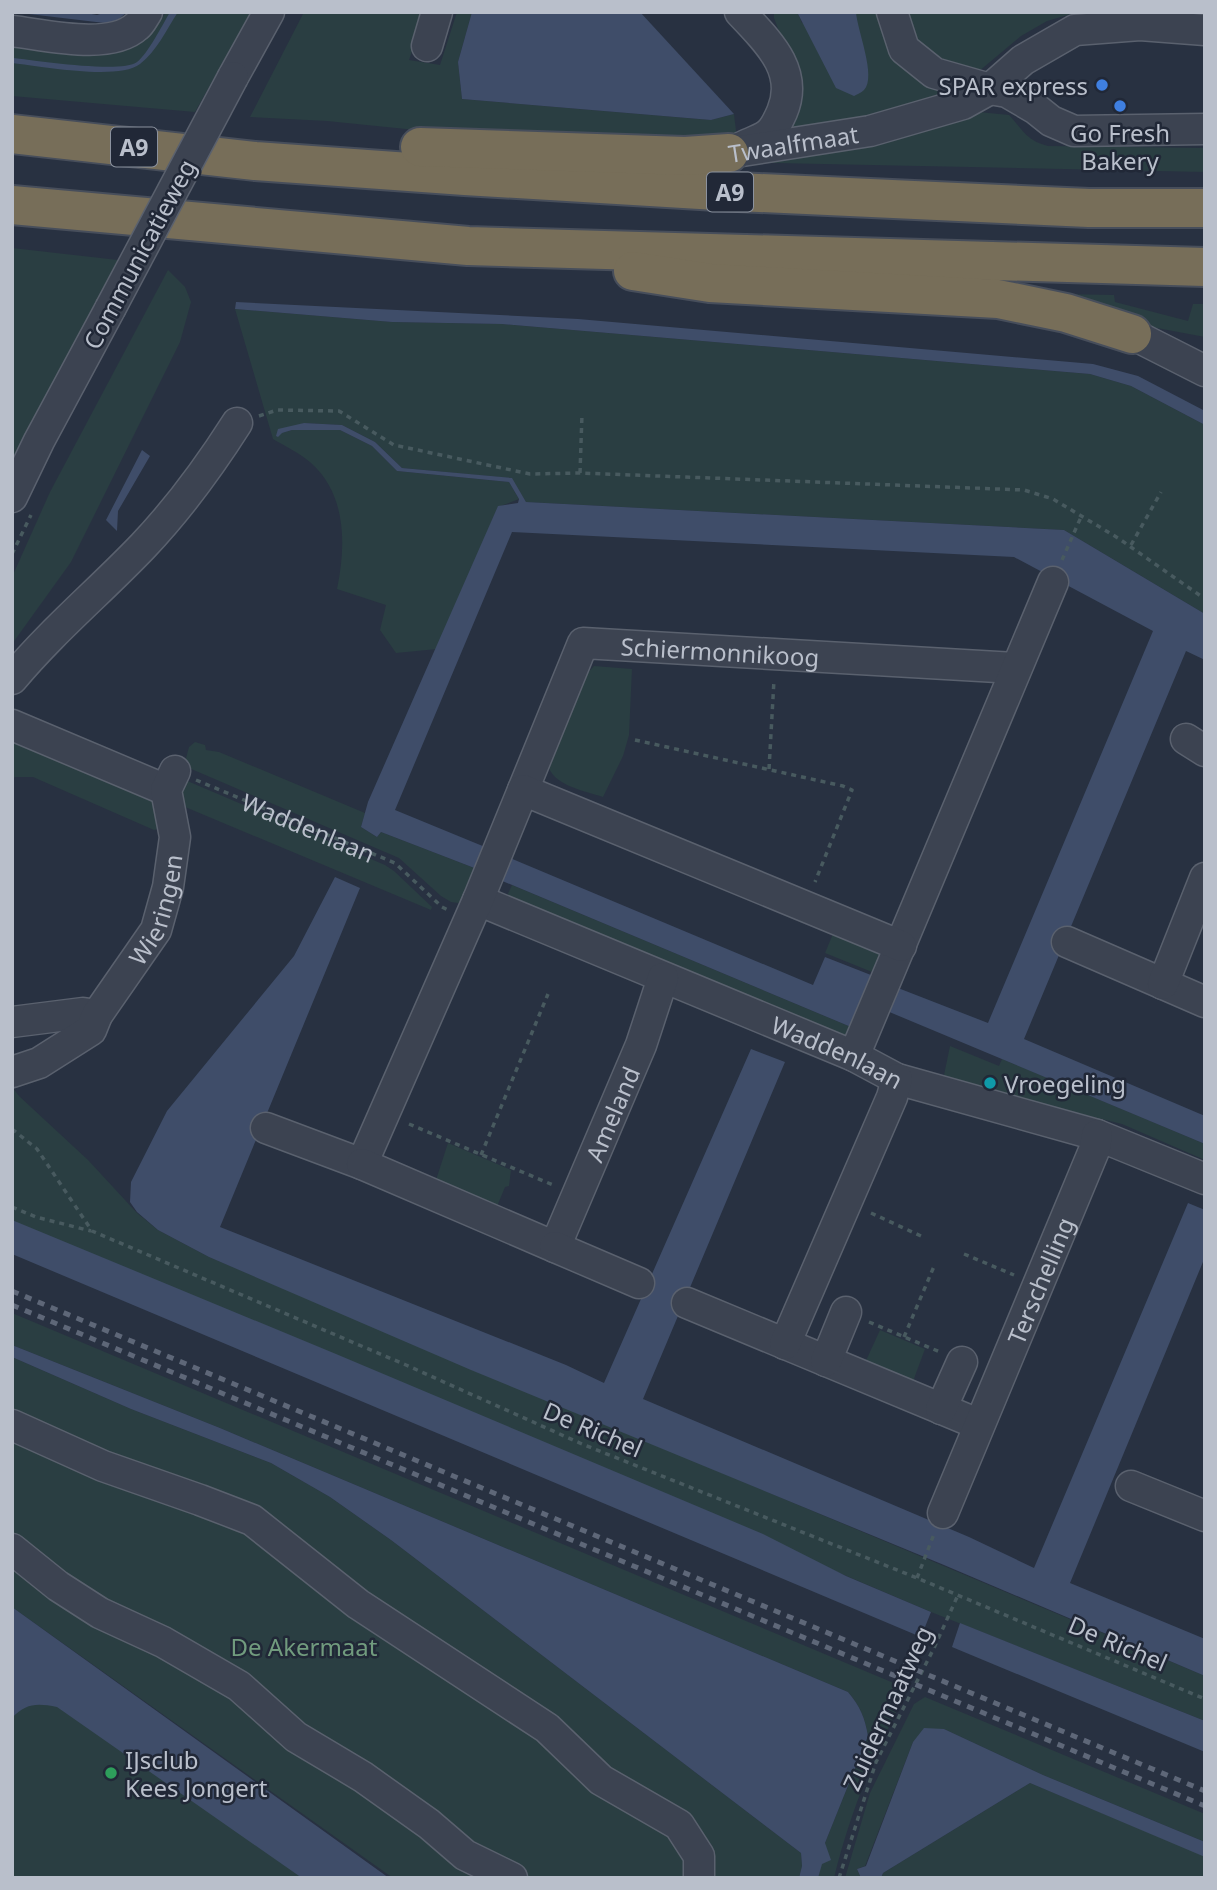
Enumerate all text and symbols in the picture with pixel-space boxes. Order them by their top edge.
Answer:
place label: SPAR express [939,69,1088,102]
marker: SPAR express [1094,77,1110,93]
marker: Go Fresh Bakery [1112,98,1128,114]
place label: Go Fresh Bakery [1070,116,1170,177]
street label: Twaalfmaat [726,117,861,169]
road number: A9 [111,128,157,166]
street label: Communicatieweg [75,153,203,355]
road number: A9 [707,172,753,211]
street label: Schiermonnikoog [620,629,820,673]
street label: Waddenlaan [237,785,380,869]
street label: Wieringen [120,852,189,971]
street label: Waddenlaan [767,1007,909,1096]
street label: Ameland [577,1061,647,1166]
place label: Vroegeling [1004,1067,1126,1100]
marker: Vroegeling [982,1075,998,1091]
street label: Terschelling [999,1212,1081,1349]
street label: De Richel [538,1393,648,1465]
street label: De Richel [1063,1607,1173,1679]
street label: Zuidermaatweg [834,1620,940,1796]
park label: De Akermaat [231,1630,378,1663]
place label: IJsclub Kees Jongert [125,1743,268,1804]
marker: IJsclub Kees Jongert [103,1765,119,1781]

